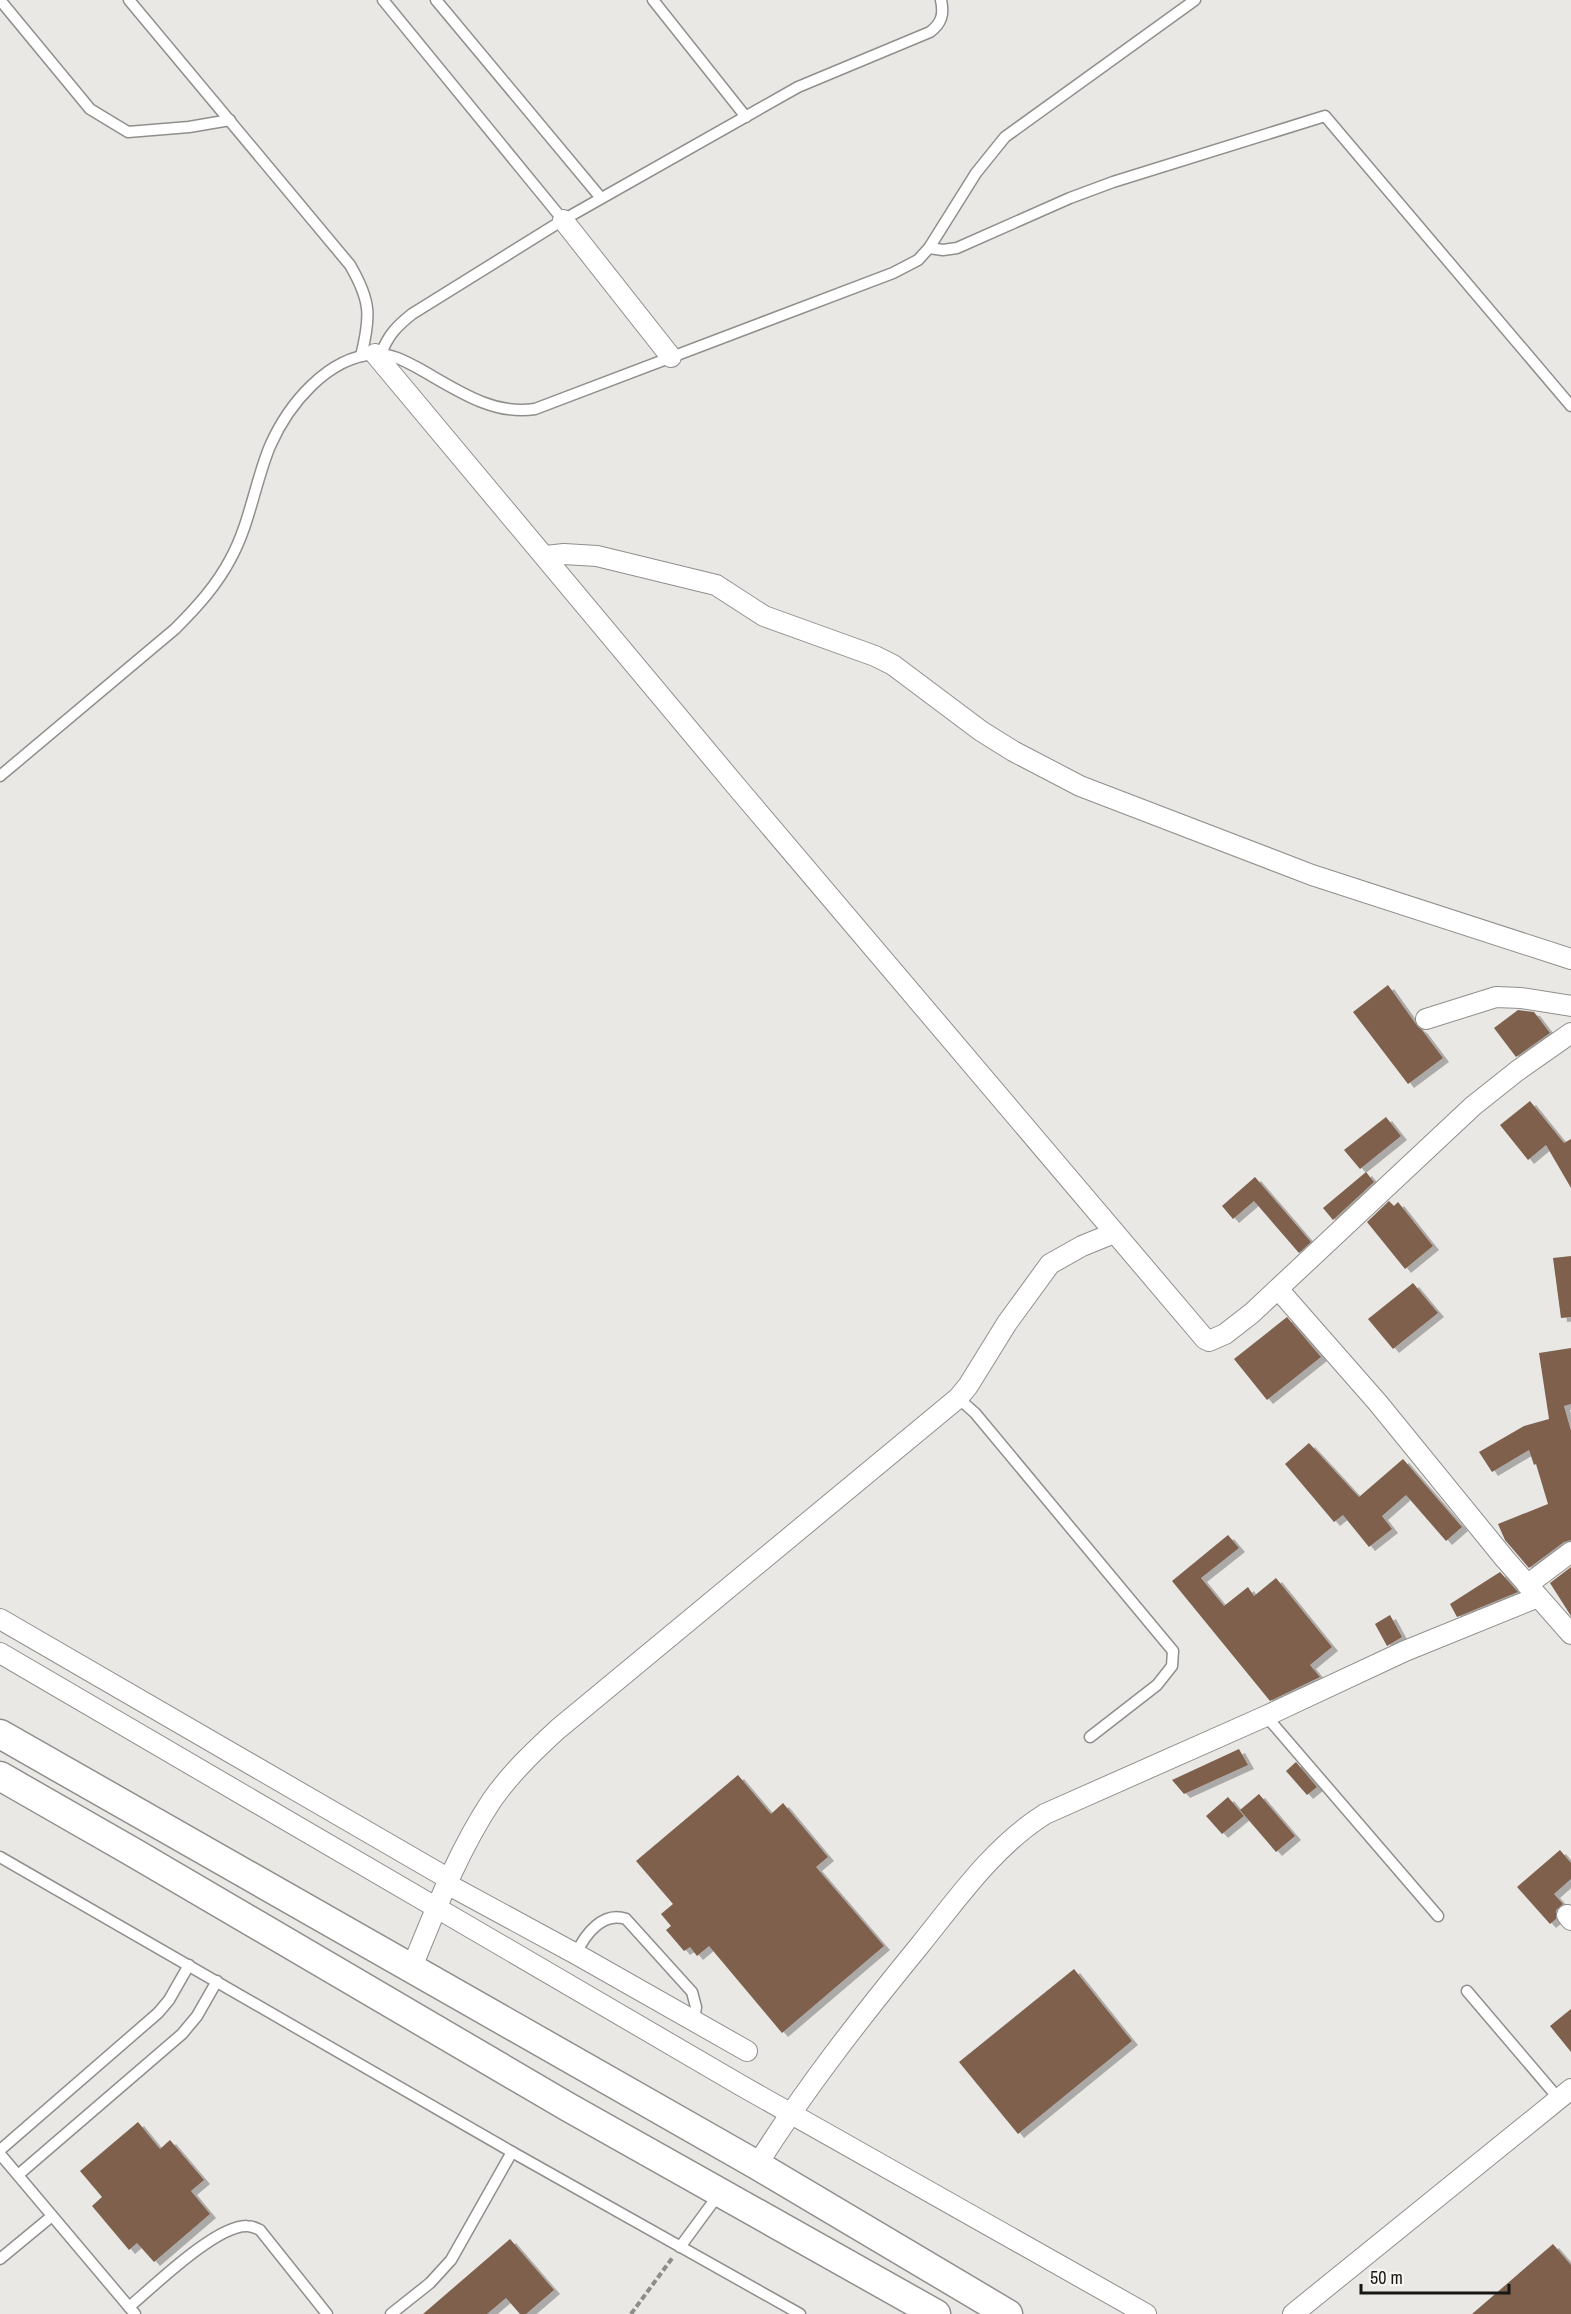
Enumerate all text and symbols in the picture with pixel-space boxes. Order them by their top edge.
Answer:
scale bar [1361,2257,1510,2295]
text: 50 m [1370,2265,1403,2290]

